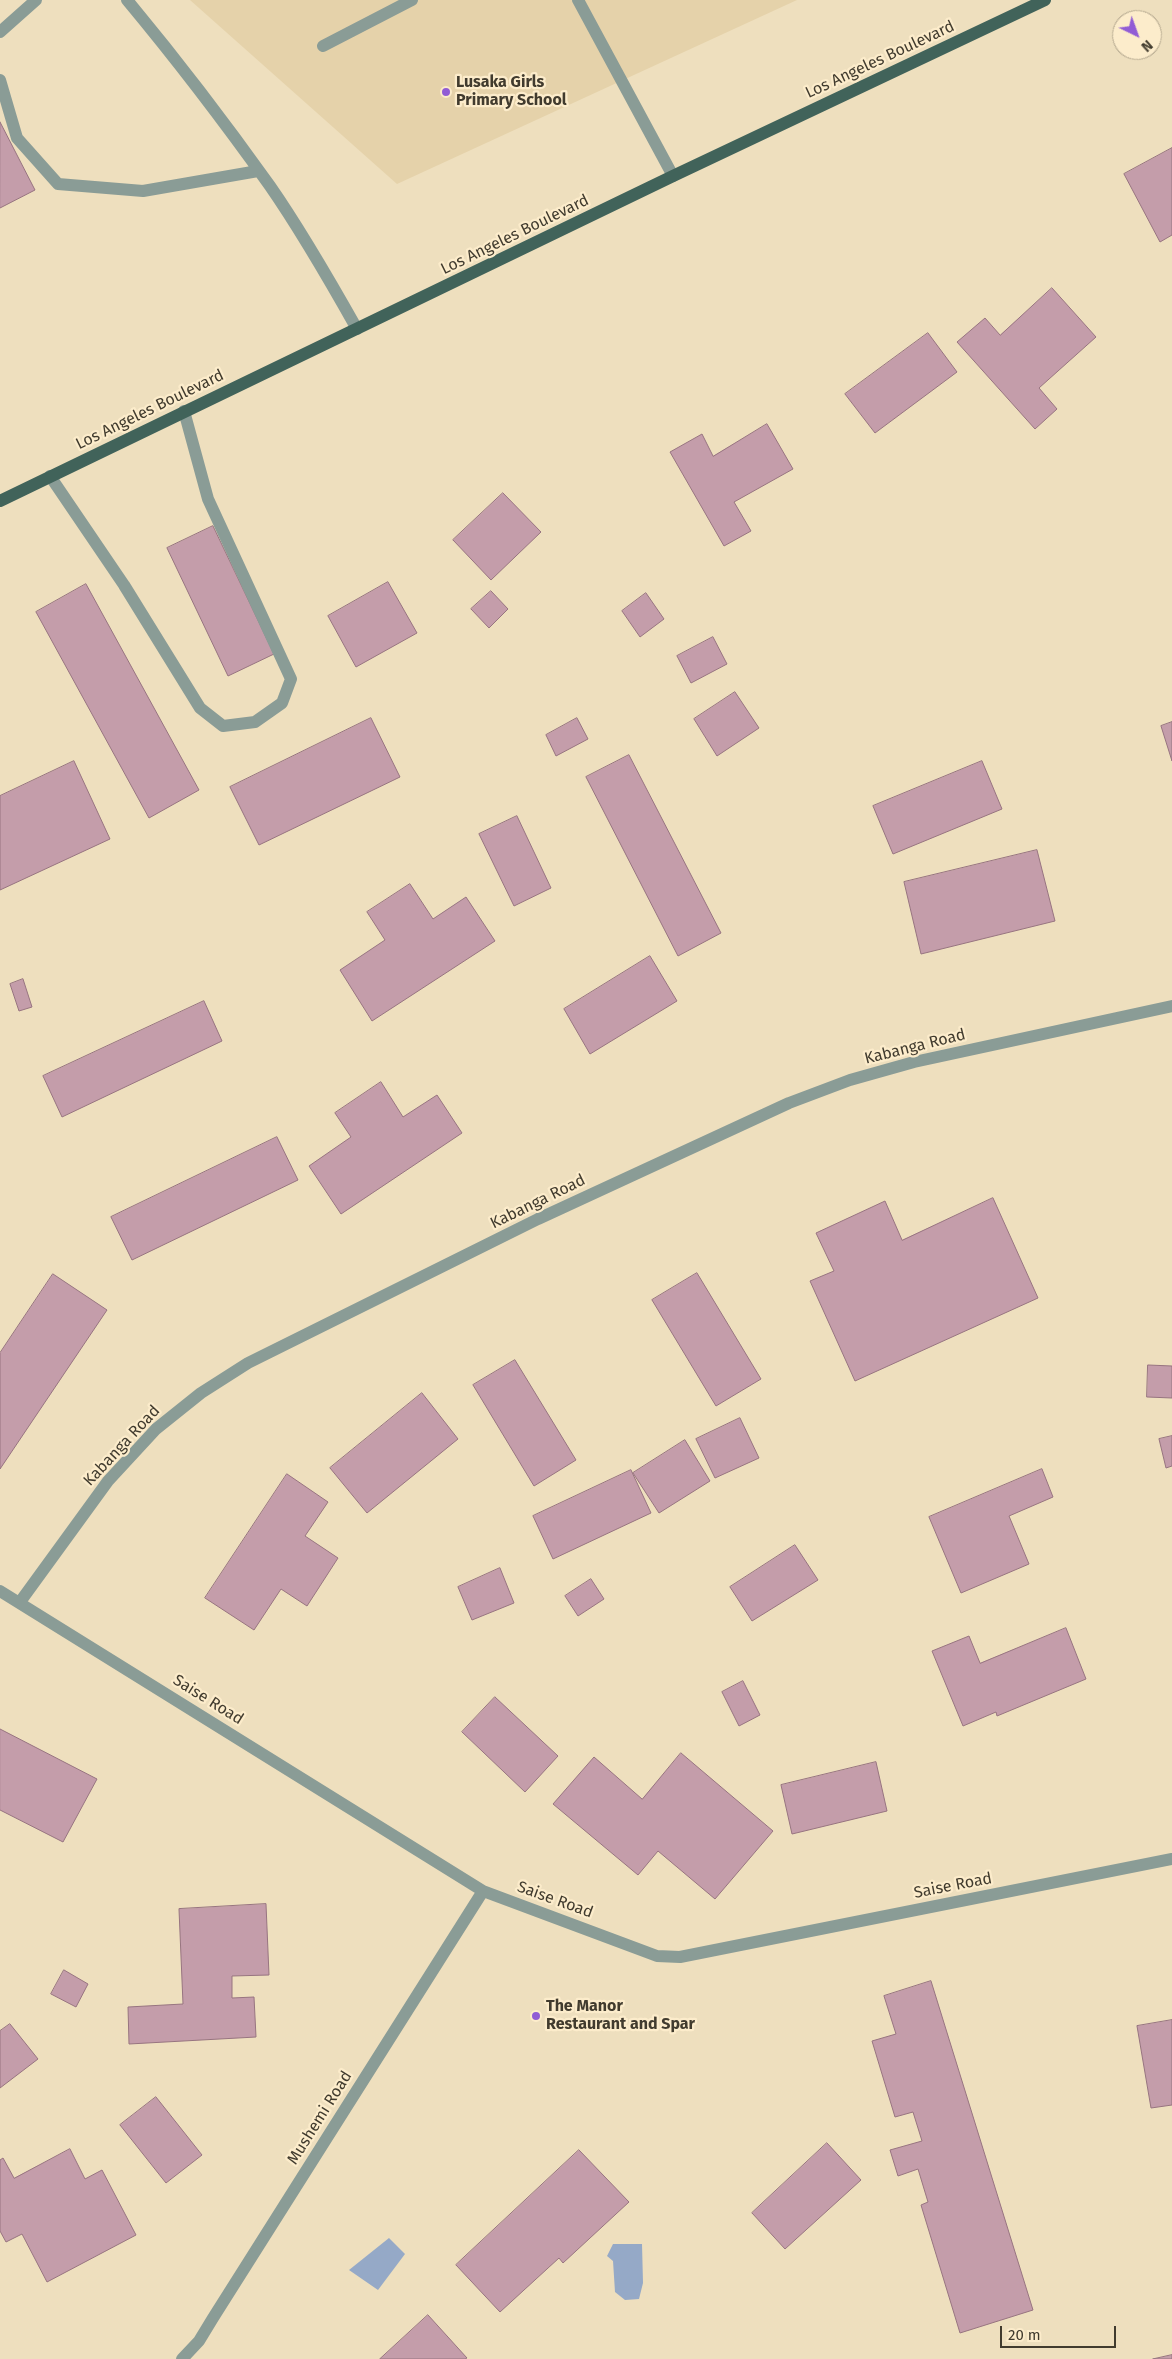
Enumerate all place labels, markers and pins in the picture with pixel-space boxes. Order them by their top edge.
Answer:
place label: Lusaka Girls Primary School [456,73,566,111]
marker: Lusaka Girls Primary School [440,86,452,98]
place label: The Manor Restaurant and Spar [546,1997,695,2035]
marker: The Manor Restaurant and Spar [530,2010,542,2022]

